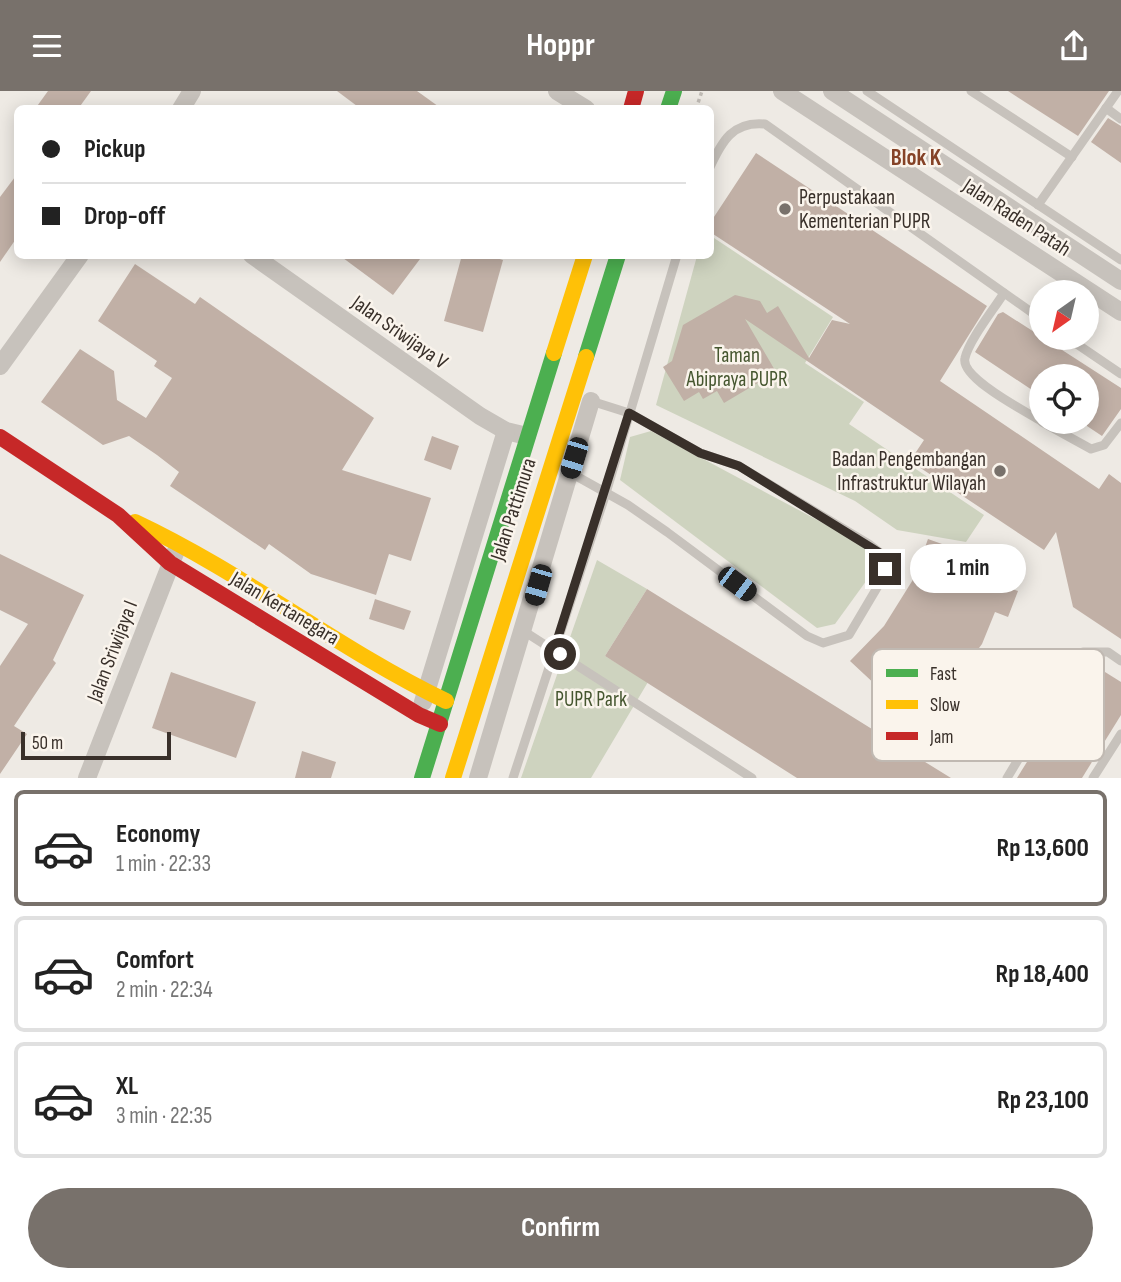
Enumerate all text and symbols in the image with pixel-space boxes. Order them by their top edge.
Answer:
text: Hoppr [526,26,595,65]
icon: menu [28,27,66,65]
icon: share [1055,27,1093,65]
text: Pickup [84,134,146,165]
district label: Blok K [891,144,942,172]
street label: Jalan Raden Patah [957,173,1075,262]
place label: Perpustakaan Kementerian PUPR [799,185,931,234]
text: Drop-off [84,201,165,232]
marker: Perpustakaan Kementerian PUPR [777,201,793,217]
north arrow [1029,280,1099,350]
map controls [1029,280,1099,434]
street label: Jalan Sriwijaya V [346,290,453,375]
park label: Taman Abipraya PUPR [685,343,788,392]
button: locate [1029,364,1099,434]
car [558,435,591,481]
place label: Badan Pengembangan Infrastruktur Wilayah [832,447,986,496]
street label: Jalan Pattimura [485,455,542,564]
marker: Badan Pengembangan Infrastruktur Wilayah [992,463,1008,479]
callout: 1 min [910,545,1025,594]
route end [869,553,901,585]
text: 1 min [947,554,989,582]
car [523,562,554,608]
car [714,563,761,605]
street label: Jalan Kertanegara [225,566,344,651]
street label: Jalan Sriwijaya I [81,597,143,706]
route start [544,638,576,670]
legend [872,649,1104,761]
text: Fast [930,663,957,686]
park label: PUPR Park [555,687,627,712]
text: Slow [930,694,960,717]
text: Jam [929,726,953,749]
scale bar [21,729,172,761]
text: 50 m [32,732,63,755]
icon: car [32,817,95,880]
text: Economy [116,819,200,850]
text: Rp 13,600 [996,833,1089,864]
text: 1 min · 22:33 [116,850,211,878]
icon: car [32,943,95,1006]
text: Comfort [116,945,194,976]
text: Rp 18,400 [995,959,1089,990]
text: 2 min · 22:34 [116,976,213,1004]
icon: car [32,1069,95,1132]
text: XL [116,1071,138,1102]
text: Rp 23,100 [997,1085,1089,1116]
text: 3 min · 22:35 [116,1102,212,1130]
button: Confirm [28,1188,1093,1268]

